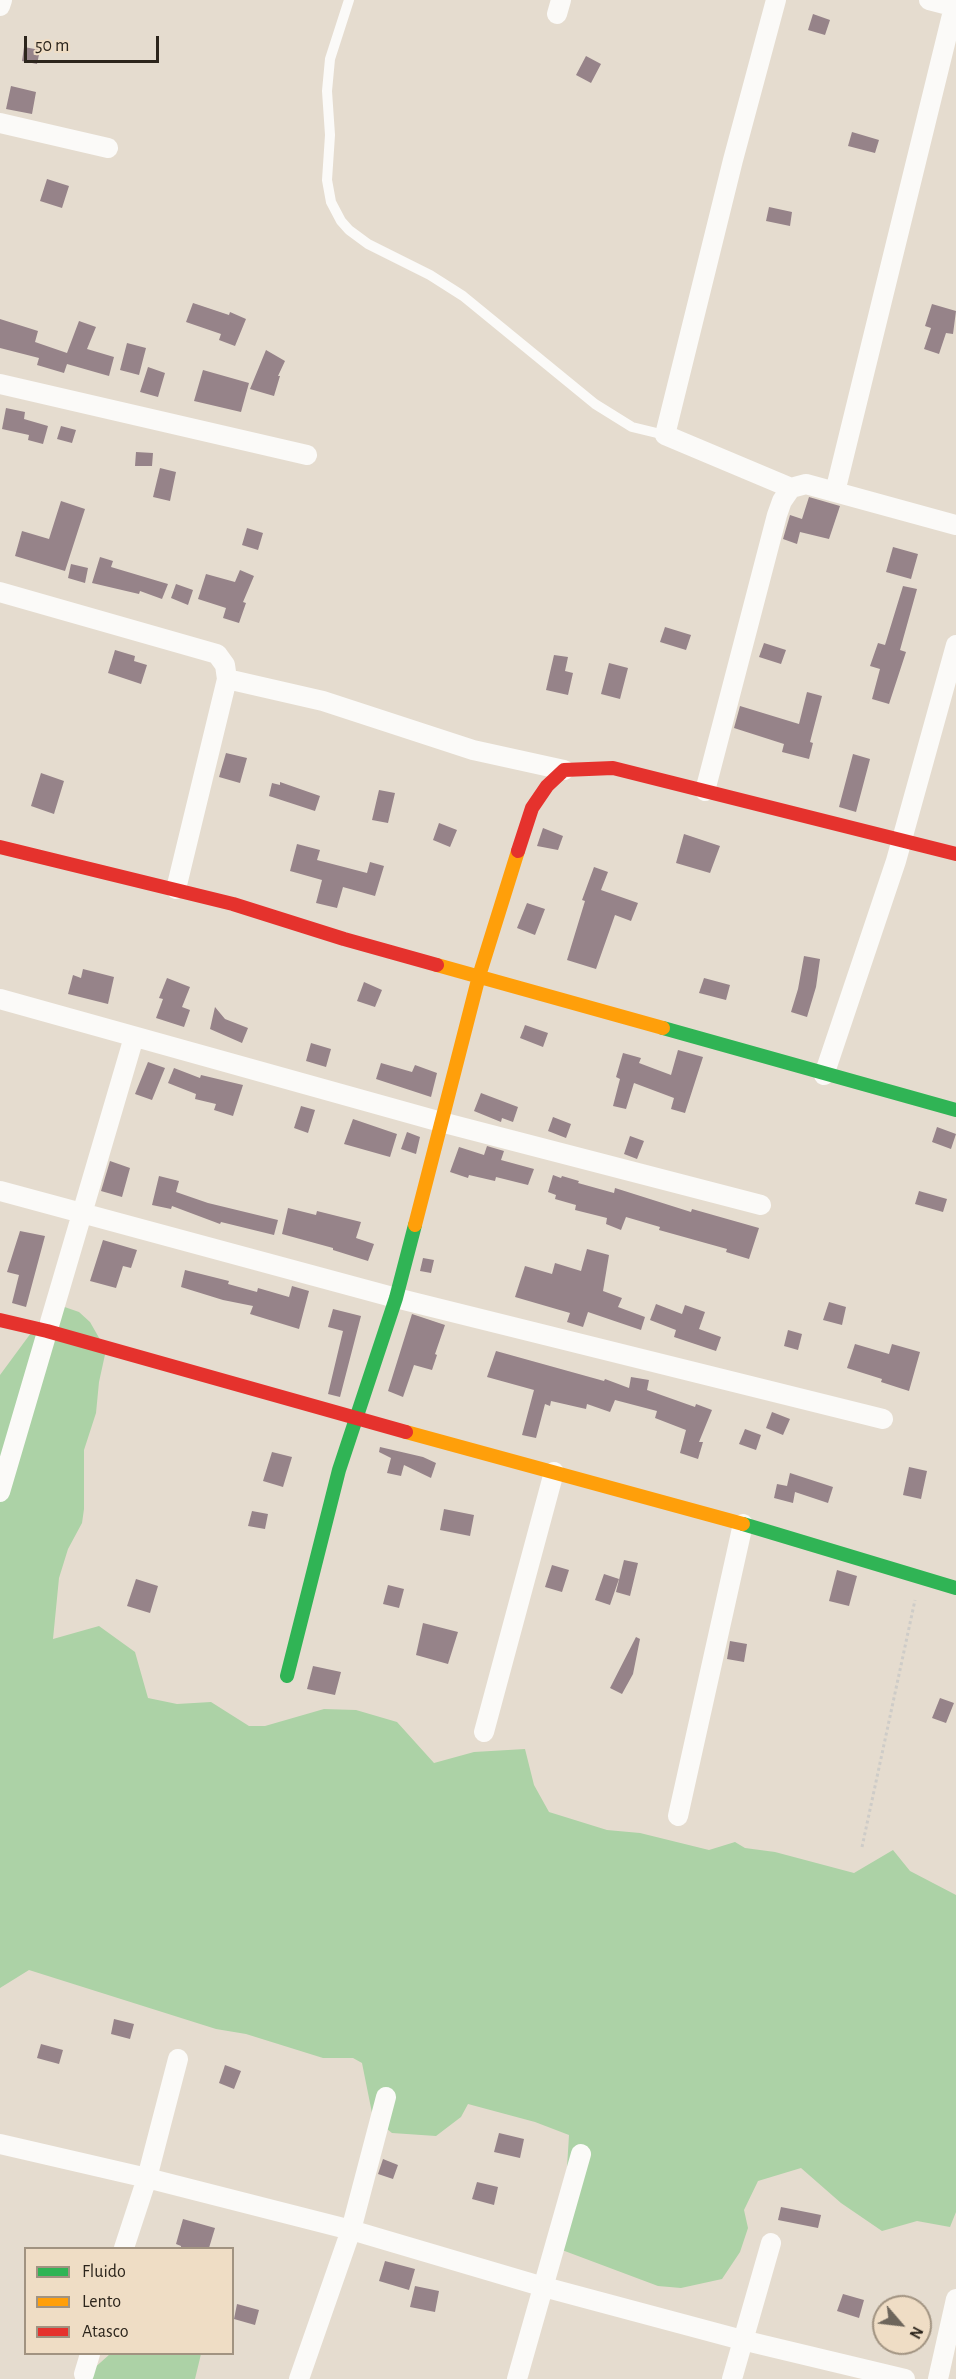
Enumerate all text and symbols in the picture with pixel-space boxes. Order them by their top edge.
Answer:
scale bar [27,24,162,62]
text: 50 m [35,37,69,55]
legend [24,2247,234,2355]
text: Fluido [82,2263,126,2281]
text: Lento [82,2293,121,2311]
north arrow [872,2295,932,2355]
text: Atasco [82,2323,129,2341]
text: N [906,2324,926,2341]

